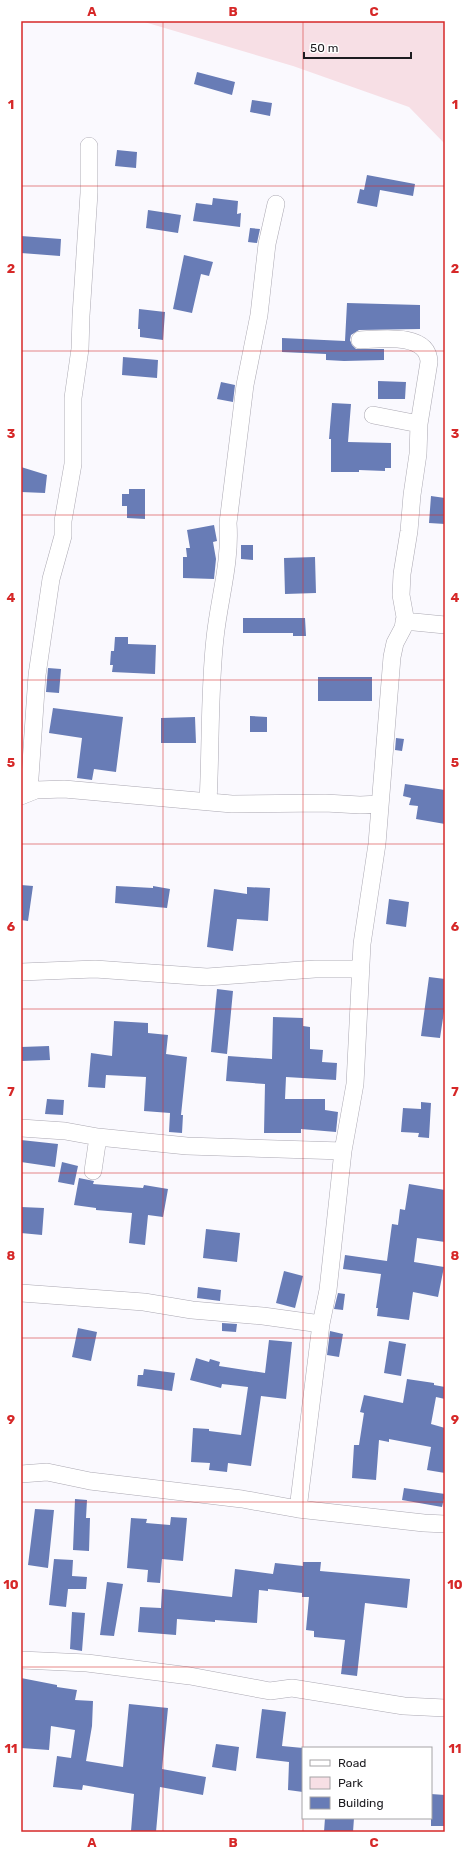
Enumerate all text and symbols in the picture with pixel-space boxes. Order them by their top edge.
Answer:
text: A [87,4,97,19]
text: B [228,4,238,19]
text: C [369,4,379,19]
scale bar [304,34,411,60]
text: 50 m [310,41,338,55]
text: 1 [8,97,14,112]
text: 1 [452,97,458,112]
text: 2 [7,261,15,276]
text: 2 [451,261,459,276]
text: 3 [7,426,16,441]
text: 3 [451,426,460,441]
text: 4 [7,590,16,605]
text: 4 [451,590,460,605]
text: 5 [7,755,15,770]
text: 5 [451,755,459,770]
text: 6 [7,919,16,934]
text: 6 [451,919,460,934]
text: 7 [7,1084,15,1099]
text: 7 [451,1084,459,1099]
text: 8 [7,1248,16,1263]
text: 8 [451,1248,460,1263]
text: 9 [7,1412,15,1427]
text: 9 [451,1412,459,1427]
text: 10 [3,1577,19,1592]
text: 10 [447,1577,463,1592]
text: 11 [5,1741,17,1756]
text: 11 [449,1741,461,1756]
legend [302,1747,432,1819]
text: Road [338,1756,366,1770]
text: Park [338,1776,364,1790]
text: Building [338,1796,384,1810]
text: A [87,1835,97,1850]
text: B [228,1835,238,1850]
text: C [369,1835,379,1850]

